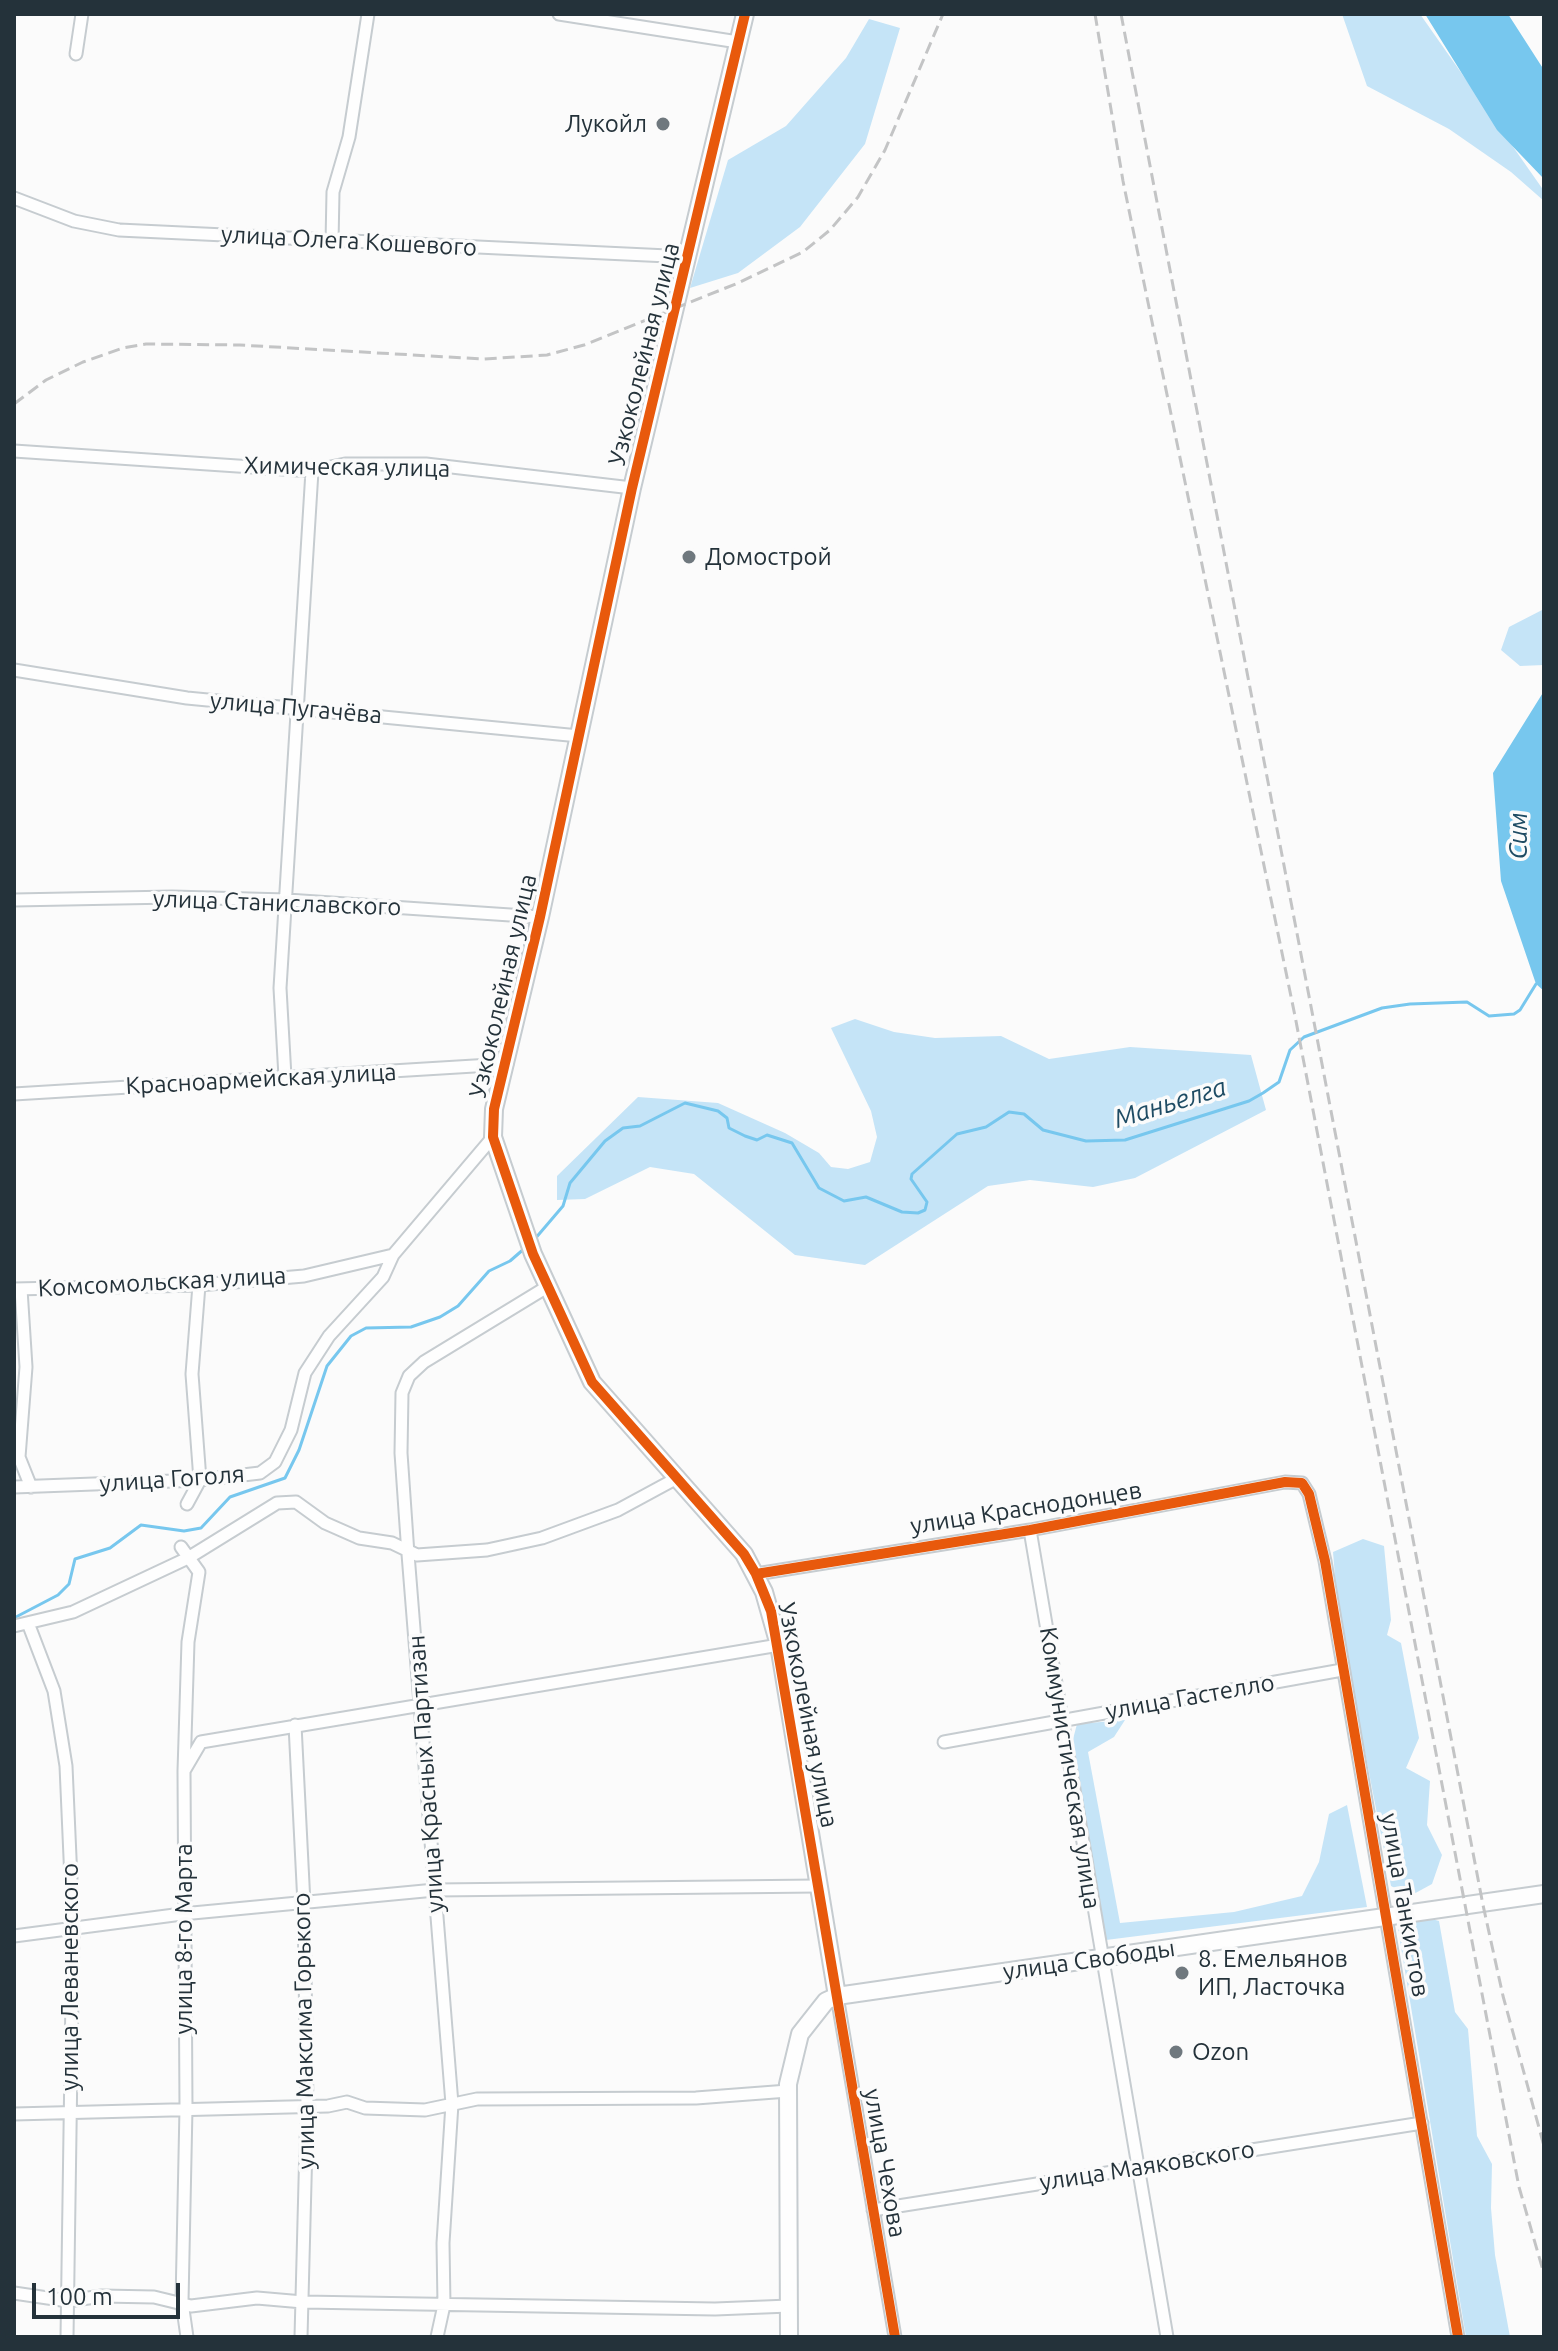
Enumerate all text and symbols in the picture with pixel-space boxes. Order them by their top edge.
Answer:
place label: Лукойл [565,110,647,138]
marker: Лукойл [654,115,672,133]
street label: улица Олега Кошевого [220,220,478,262]
street label: Узкоколейная улица [602,240,686,468]
street label: Химическая улица [244,451,450,483]
place label: Домострой [705,543,832,571]
marker: Домострой [680,548,698,566]
street label: улица Пугачёва [209,686,383,730]
water label: Сим [1502,812,1534,860]
street label: Узкоколейная улица [463,871,543,1101]
street label: улица Станиславского [152,884,402,922]
street label: Красноармейская улица [125,1058,397,1100]
water label: Маньелга [1110,1071,1230,1135]
street label: Комсомольская улица [37,1261,287,1303]
street label: улица Гоголя [98,1460,246,1498]
street label: улица Краснодонцев [908,1475,1144,1541]
street label: Узкоколейная улица [772,1600,844,1830]
street label: Коммунистическая улица [1033,1625,1107,1911]
street label: улица Красных Партизан [402,1634,450,1914]
street label: улица Гастелло [1103,1668,1277,1726]
street label: улица Танкистов [1375,1811,1435,1999]
street label: улица 8-го Марта [170,1843,198,2035]
street label: улица Леваневского [56,1863,84,2091]
street label: улица Максима Горького [287,1892,321,2170]
street label: улица Свободы [1001,1934,1177,1986]
place label: 8. Емельянов ИП, Ласточка [1198,1945,1348,2001]
marker: 8. Емельянов ИП, Ласточка [1173,1964,1191,1982]
place label: Ozon [1192,2038,1249,2066]
marker: Ozon [1167,2043,1185,2061]
street label: улица Чехова [858,2086,912,2240]
street label: улица Маяковского [1037,2135,1257,2197]
scale bar [36,2267,184,2317]
text: 100 m [46,2283,113,2310]

